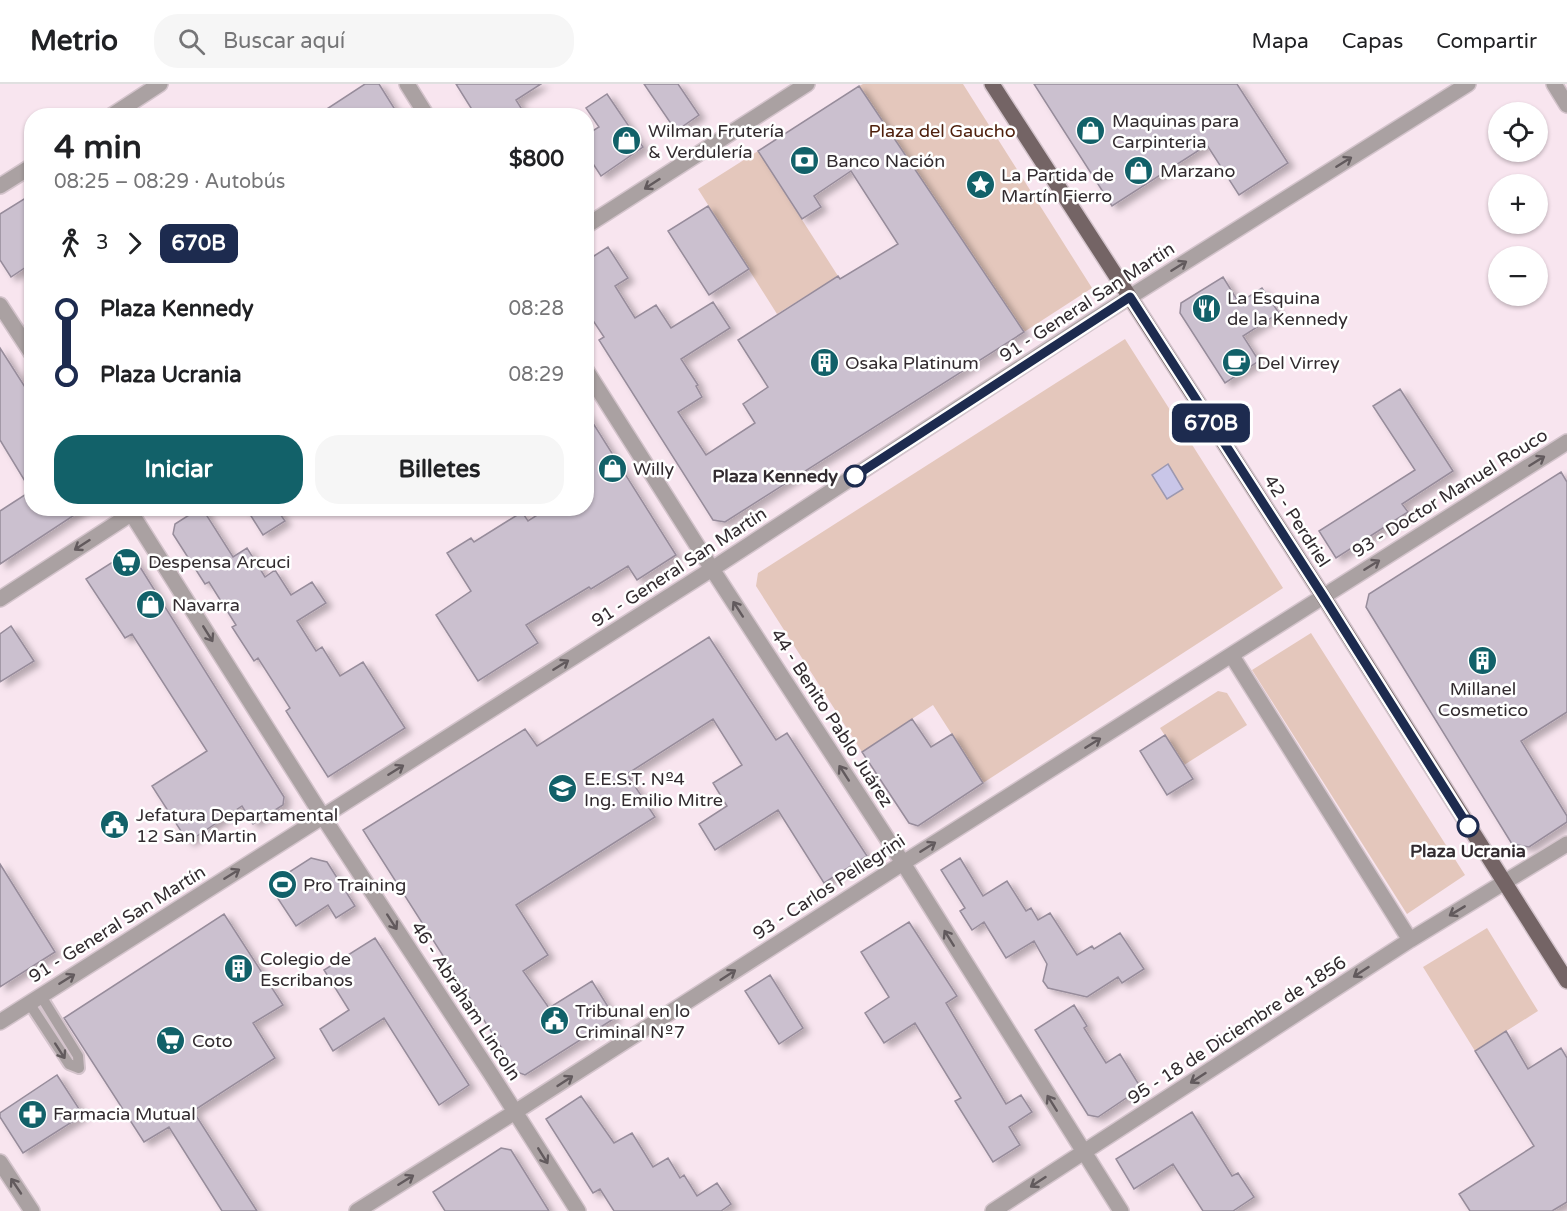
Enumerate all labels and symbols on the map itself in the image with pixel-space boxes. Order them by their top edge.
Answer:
place label: Maquinas para Carpinteria [1112,110,1239,153]
shop icon: Maquinas para Carpinteria [1075,115,1107,147]
place label: Wilman Frutería & Verdulería [648,120,784,163]
park label: Plaza del Gaucho [868,120,1016,142]
shop icon: Wilman Frutería & Verdulería [611,125,643,157]
bank icon: Banco Nación [789,145,821,177]
place label: Banco Nación [826,150,945,172]
shop icon: Marzano [1123,155,1155,187]
one-way arrow [1336,155,1353,168]
place label: Marzano [1160,160,1235,182]
place label: La Partida de Martín Fierro [1001,164,1114,207]
place icon: La Partida de Martín Fierro [964,169,996,201]
one-way arrow [644,178,661,190]
street label: 91 - General San Martín [995,237,1179,367]
one-way arrow [1171,259,1188,272]
place label: La Esquina de la Kennedy [1227,287,1348,330]
restaurant icon: La Esquina de la Kennedy [1190,292,1222,324]
building icon: Osaka Platinum [808,347,840,379]
cafe icon: Del Virrey [1220,347,1252,379]
place label: Osaka Platinum [845,352,979,374]
place label: Del Virrey [1257,352,1340,374]
line badge: 670B [1169,404,1253,442]
street label: 93 - Doctor Manuel Rouco [1348,424,1552,562]
shop icon: Willy [596,453,628,485]
one-way arrow [1528,454,1545,466]
place label: Willy [633,458,674,480]
place label: Plaza Kennedy [712,465,838,487]
marker: Plaza Kennedy [844,465,866,487]
street label: 42 - Perdriel [1259,471,1335,571]
street label: 91 - General San Martín [587,502,771,632]
one-way arrow [74,540,91,552]
supermarket icon: Despensa Arcuci [111,546,143,578]
place label: Despensa Arcuci [148,551,291,573]
one-way arrow [1363,558,1380,570]
shop icon: Navarra [135,589,167,621]
place label: Navarra [172,594,240,616]
one-way arrow [732,601,745,618]
one-way arrow [202,625,214,642]
street label: 44 - Benito Pablo Juárez [766,625,898,811]
building icon: Millanel Cosmetico [1467,644,1499,676]
one-way arrow [552,659,569,671]
place label: Millanel Cosmetico [1438,678,1528,721]
one-way arrow [1084,737,1101,749]
one-way arrow [388,764,404,776]
one-way arrow [838,765,850,782]
place label: E.E.S.T. Nº4 Ing. Emilio Mitre [584,768,723,811]
school or university icon: E.E.S.T. Nº4 Ing. Emilio Mitre [547,773,579,805]
place label: Jefatura Departamental 12 San Martin [136,804,338,847]
public building icon: Jefatura Departamental 12 San Martin [99,809,131,841]
marker: Plaza Ucrania [1457,815,1479,837]
street label: 93 - Carlos Pellegrini [749,830,909,944]
one-way arrow [919,840,936,852]
place label: Plaza Ucrania [1410,840,1526,862]
street label: 91 - General San Martín [25,861,209,987]
one-way arrow [223,868,240,881]
sports icon: Pro Training [266,869,298,901]
place label: Pro Training [303,874,406,896]
one-way arrow [1449,906,1466,918]
one-way arrow [386,913,398,930]
street label: 46 - Abraham Lincoln [406,917,526,1085]
one-way arrow [943,929,956,946]
place label: Colegio de Escribanos [260,948,353,991]
street label: 95 - 18 de Diciembre de 1856 [1124,951,1350,1109]
building icon: Colegio de Escribanos [223,953,255,985]
one-way arrow [1353,966,1370,978]
one-way arrow [720,969,736,981]
one-way arrow [58,972,75,984]
place label: Tribunal en lo Criminal Nº7 [575,1000,690,1043]
public building icon: Tribunal en lo Criminal Nº7 [538,1005,570,1037]
supermarket icon: Coto [155,1025,187,1057]
place label: Coto [192,1030,233,1052]
one-way arrow [55,1042,67,1059]
one-way arrow [1190,1072,1207,1084]
one-way arrow [556,1074,573,1087]
one-way arrow [1046,1095,1058,1112]
pharmacy icon: Farmacia Mutual [16,1098,48,1130]
place label: Farmacia Mutual [53,1103,196,1125]
one-way arrow [537,1148,550,1165]
one-way arrow [397,1174,414,1186]
one-way arrow [1030,1176,1047,1188]
one-way arrow [10,1178,23,1195]

